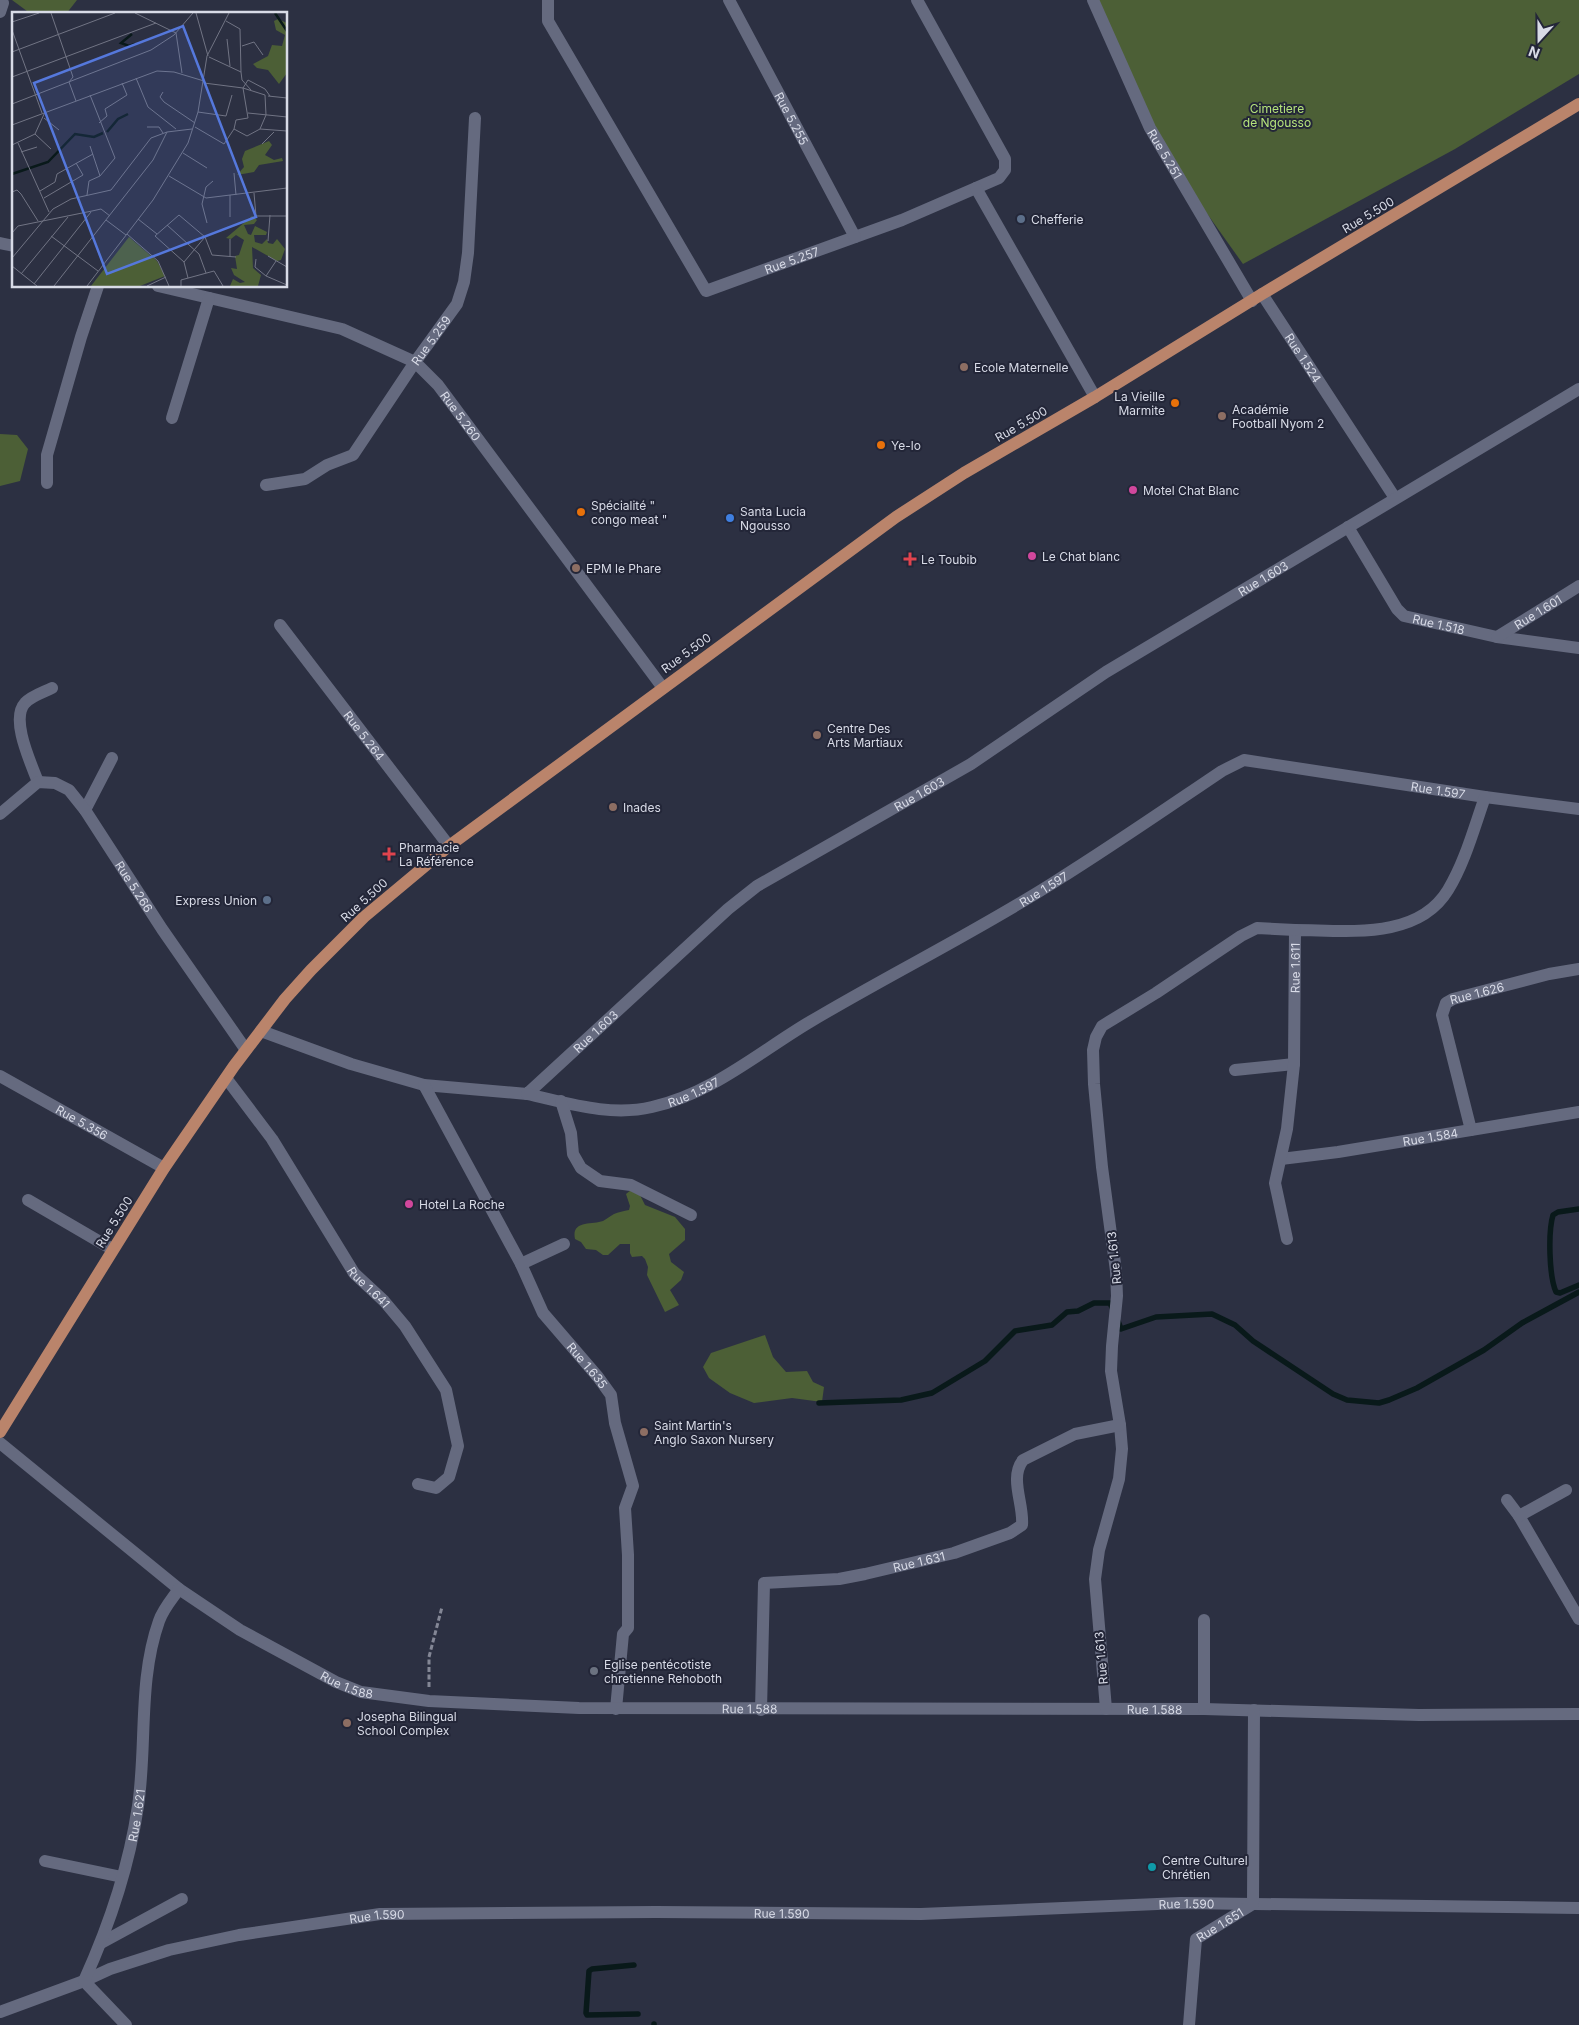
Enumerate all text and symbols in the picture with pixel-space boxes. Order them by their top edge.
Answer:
inset map [12,12,288,288]
north arrow [1514,15,1564,65]
text: N [1526,43,1542,62]
street label: Rue 5.255 [772,89,812,147]
park label: Cimetiere de Ngousso [1243,101,1311,130]
street label: Rue 5.251 [1145,126,1186,181]
street label: Rue 5.500 [1339,194,1397,236]
place label: Chefferie [1031,212,1084,227]
marker: Chefferie [1015,213,1027,225]
street label: Rue 5.257 [762,243,821,277]
street label: Rue 5.259 [408,312,454,368]
street label: Rue 1.524 [1282,330,1325,385]
place label: Ecole Maternelle [974,360,1069,375]
marker: Ecole Maternelle [958,361,970,373]
street label: Rue 5.260 [438,388,484,444]
place label: La Vieille Marmite [1114,389,1165,418]
marker: La Vieille Marmite [1169,397,1181,409]
place label: Académie Football Nyom 2 [1232,402,1324,431]
street label: Rue 5.500 [992,403,1050,445]
marker: Académie Football Nyom 2 [1216,410,1228,422]
place label: Ye-lo [891,438,921,453]
marker: Ye-lo [875,439,887,451]
place label: Motel Chat Blanc [1143,483,1240,498]
marker: Motel Chat Blanc [1127,484,1139,496]
place label: Spécialité " congo meat " [591,498,667,527]
place label: Santa Lucia Ngousso [740,504,806,533]
marker: Spécialité " congo meat " [575,506,587,518]
marker: Santa Lucia Ngousso [724,512,736,524]
place label: Le Chat blanc [1042,549,1120,564]
marker: Le Chat blanc [1026,550,1038,562]
marker: Le Toubib [903,552,917,566]
place label: Le Toubib [921,552,977,567]
street label: Rue 1.603 [1235,557,1291,599]
place label: EPM le Phare [586,561,661,576]
marker: EPM le Phare [570,562,582,574]
street label: Rue 1.601 [1511,591,1564,632]
street label: Rue 1.518 [1411,611,1466,637]
street label: Rue 5.500 [658,630,714,676]
street label: Rue 5.264 [341,708,388,763]
place label: Centre Des Arts Martiaux [827,721,903,750]
marker: Centre Des Arts Martiaux [811,729,823,741]
street label: Rue 1.603 [891,773,947,814]
street label: Rue 1.597 [1410,778,1467,801]
place label: Inades [623,800,661,815]
marker: Inades [607,801,619,813]
place label: Pharmacie La Référence [399,840,474,869]
marker: Pharmacie La Référence [383,848,395,860]
street label: Rue 5.266 [112,858,156,915]
street label: Rue 1.597 [1016,868,1071,910]
street label: Rue 5.500 [337,875,391,925]
place label: Express Union [175,893,257,908]
marker: Express Union [261,894,273,906]
street label: Rue 1.611 [1287,943,1302,993]
street label: Rue 1.626 [1448,979,1506,1007]
street label: Rue 1.603 [570,1007,621,1056]
street label: Rue 1.597 [666,1074,722,1110]
street label: Rue 5.356 [53,1101,111,1143]
street label: Rue 1.584 [1402,1125,1459,1149]
street label: Rue 5.500 [92,1193,136,1251]
place label: Hotel La Roche [419,1197,505,1212]
marker: Hotel La Roche [403,1198,415,1210]
street label: Rue 1.613 [1104,1231,1124,1285]
street label: Rue 1.641 [344,1264,394,1310]
street label: Rue 1.635 [564,1339,611,1391]
place label: Saint Martin's Anglo Saxon Nursery [654,1418,774,1447]
marker: Saint Martin's Anglo Saxon Nursery [638,1426,650,1438]
street label: Rue 1.631 [891,1548,946,1575]
street label: Rue 1.613 [1091,1631,1111,1685]
place label: Eglise pentécotiste chretienne Rehoboth [604,1657,722,1686]
marker: Eglise pentécotiste chretienne Rehoboth [588,1665,600,1677]
street label: Rue 1.588 [318,1668,374,1701]
street label: Rue 1.588 [722,1701,777,1716]
street label: Rue 1.588 [1127,1701,1182,1716]
place label: Josepha Bilingual School Complex [357,1709,457,1738]
marker: Josepha Bilingual School Complex [341,1717,353,1729]
street label: Rue 1.621 [124,1788,148,1843]
place label: Centre Culturel Chrétien [1162,1853,1248,1882]
marker: Centre Culturel Chrétien [1146,1861,1158,1873]
street label: Rue 1.590 [1158,1895,1214,1911]
street label: Rue 1.651 [1193,1904,1246,1945]
street label: Rue 1.590 [754,1905,810,1921]
street label: Rue 1.590 [348,1906,405,1926]

